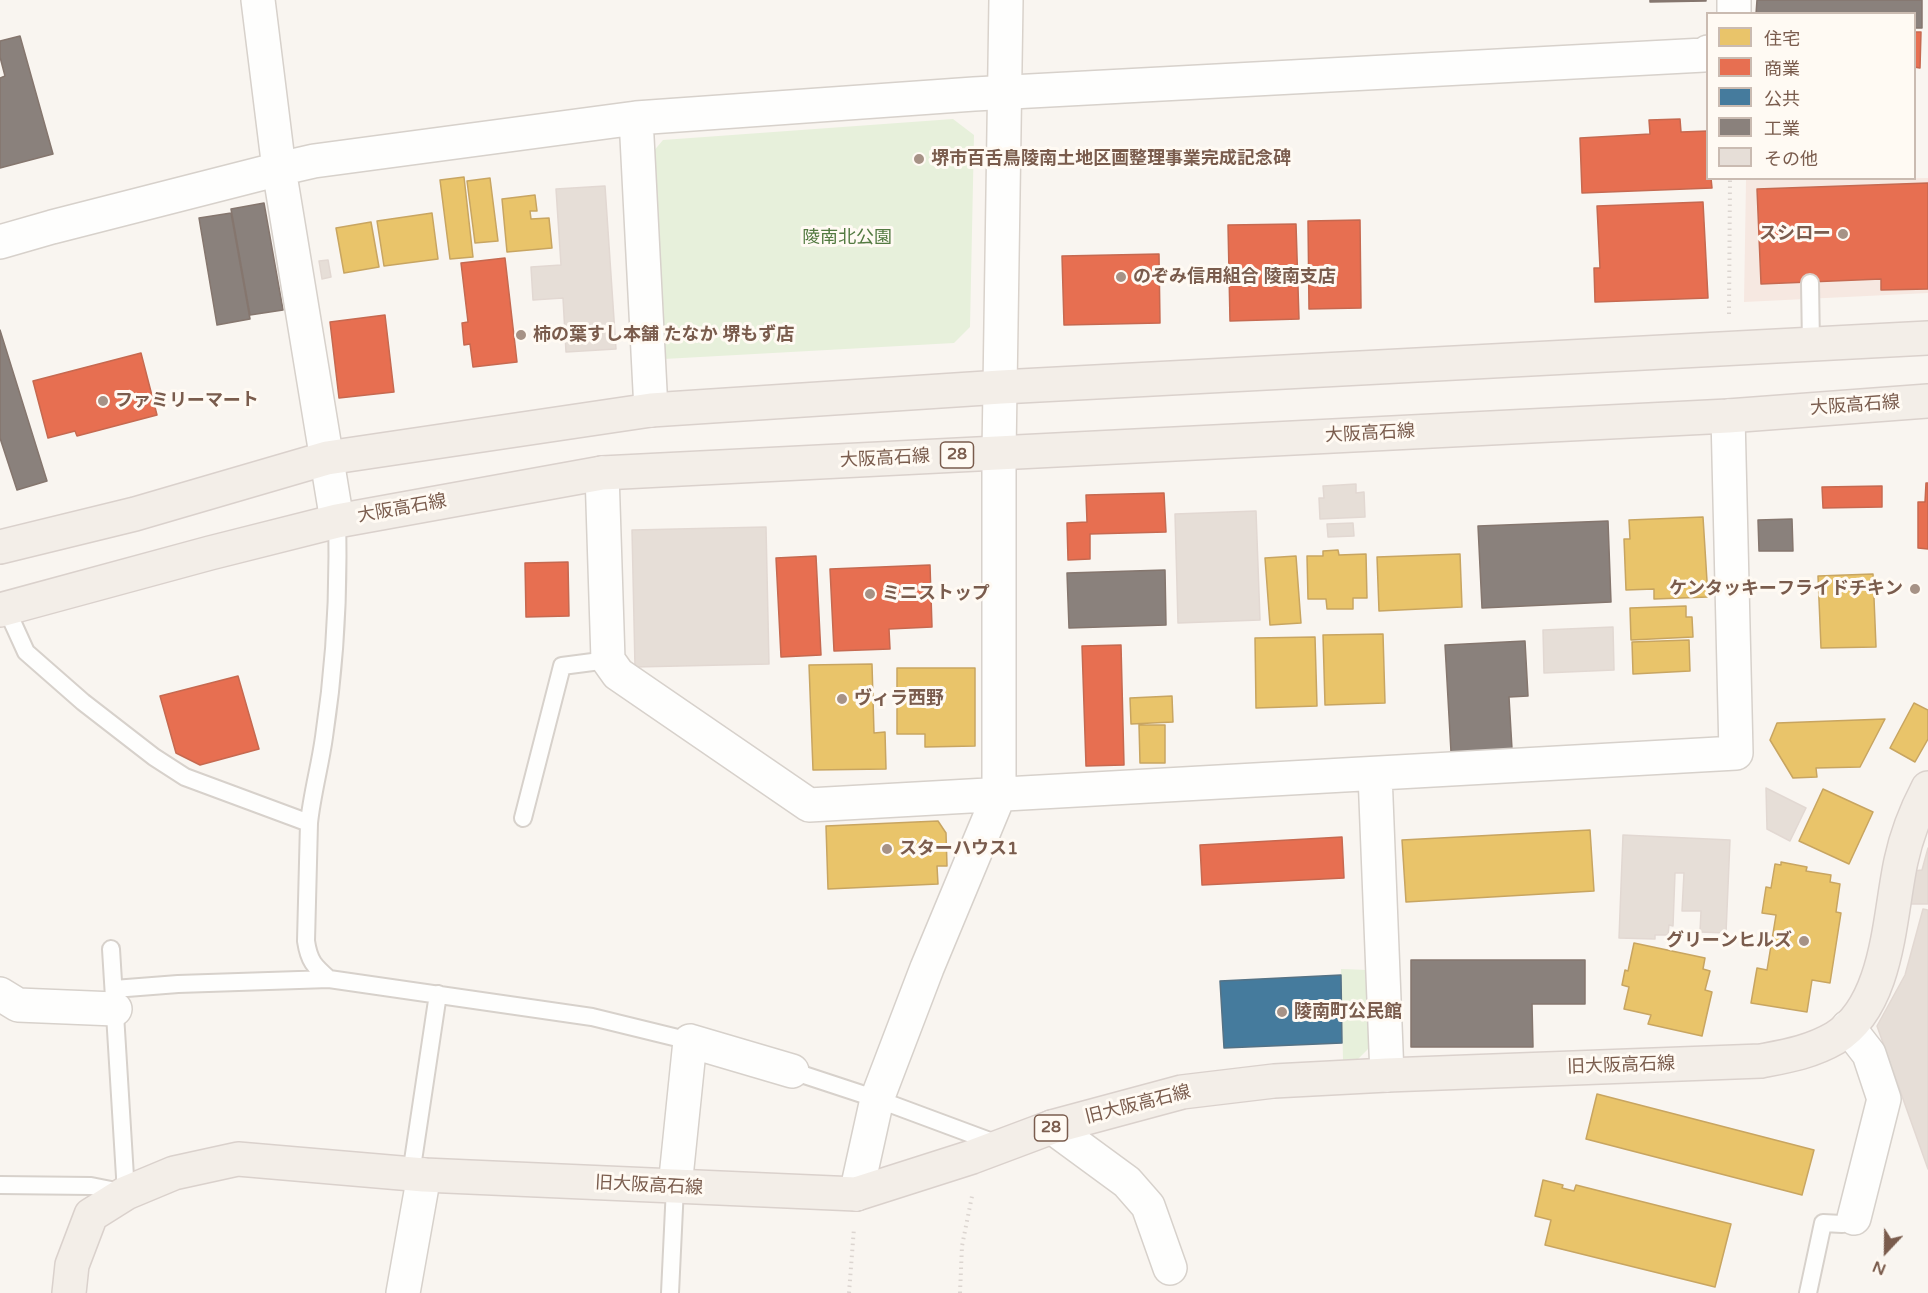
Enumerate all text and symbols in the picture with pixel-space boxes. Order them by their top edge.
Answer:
legend [1706,12,1916,180]
text: 住宅 [1764,28,1800,50]
text: 商業 [1764,58,1800,80]
text: 公共 [1764,88,1800,110]
text: 工業 [1764,118,1800,140]
place label: 堺市百舌鳥陵南土地区画整理事業完成記念碑 [931,148,1291,170]
text: その他 [1764,148,1818,170]
marker: 堺市百舌鳥陵南土地区画整理事業完成記念碑 [912,152,926,166]
place label: スシロー [1759,223,1831,245]
park label: 陵南北公園 [802,227,892,249]
marker: スシロー [1836,227,1850,241]
place label: のぞみ信用組合 陵南支店 [1133,266,1336,288]
marker: のぞみ信用組合 陵南支店 [1114,270,1128,284]
place label: 柿の葉すし本舗 たなか 堺もず店 [533,324,794,346]
marker: 柿の葉すし本舗 たなか 堺もず店 [514,328,528,342]
place label: ファミリーマート [115,390,259,412]
street label: 大阪高石線 [1809,392,1901,420]
marker: ファミリーマート [96,394,110,408]
street label: 大阪高石線 [1324,421,1416,447]
road number: 28 [940,442,974,468]
street label: 大阪高石線 [839,446,931,472]
street label: 大阪高石線 [356,491,448,527]
place label: ケンタッキーフライドチキン [1669,578,1903,600]
marker: ケンタッキーフライドチキン [1908,582,1922,596]
place label: ミニストップ [882,583,990,605]
marker: ミニストップ [863,587,877,601]
place label: ヴィラ西野 [854,688,944,710]
marker: ヴィラ西野 [835,692,849,706]
place label: スターハウス1 [899,838,1018,860]
marker: スターハウス1 [880,842,894,856]
place label: グリーンヒルズ [1666,930,1792,952]
marker: グリーンヒルズ [1797,934,1811,948]
place label: 陵南町公民館 [1294,1001,1402,1023]
marker: 陵南町公民館 [1275,1005,1289,1019]
street label: 旧大阪高石線 [1567,1053,1675,1079]
street label: 旧大阪高石線 [1083,1081,1193,1129]
road number: 28 [1034,1115,1068,1141]
street label: 旧大阪高石線 [595,1172,703,1200]
north arrow [1856,1221,1916,1281]
text: N [1870,1256,1889,1279]

